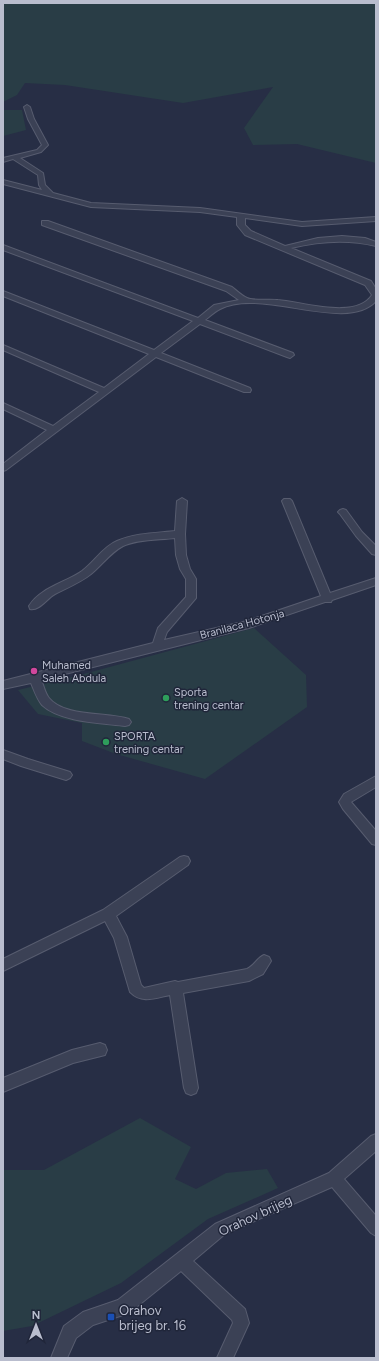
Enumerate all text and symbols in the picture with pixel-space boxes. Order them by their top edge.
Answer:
street label: Branilaca Hotonja [198,607,286,642]
place label: Muhamed Saleh Abdula [42,659,106,685]
marker: Muhamed Saleh Abdula [29,666,39,676]
place label: Sporta trening centar [174,686,244,712]
marker: Sporta trening centar [161,693,171,703]
place label: SPORTA trening centar [114,730,184,756]
marker: SPORTA trening centar [101,737,111,747]
street label: Orahov brijeg [216,1192,294,1239]
place label: Orahov brijeg br. 16 [119,1303,186,1333]
north arrow [16,1305,56,1345]
text: N [32,1309,40,1322]
marker: Orahov brijeg br. 16 [106,1312,116,1322]

